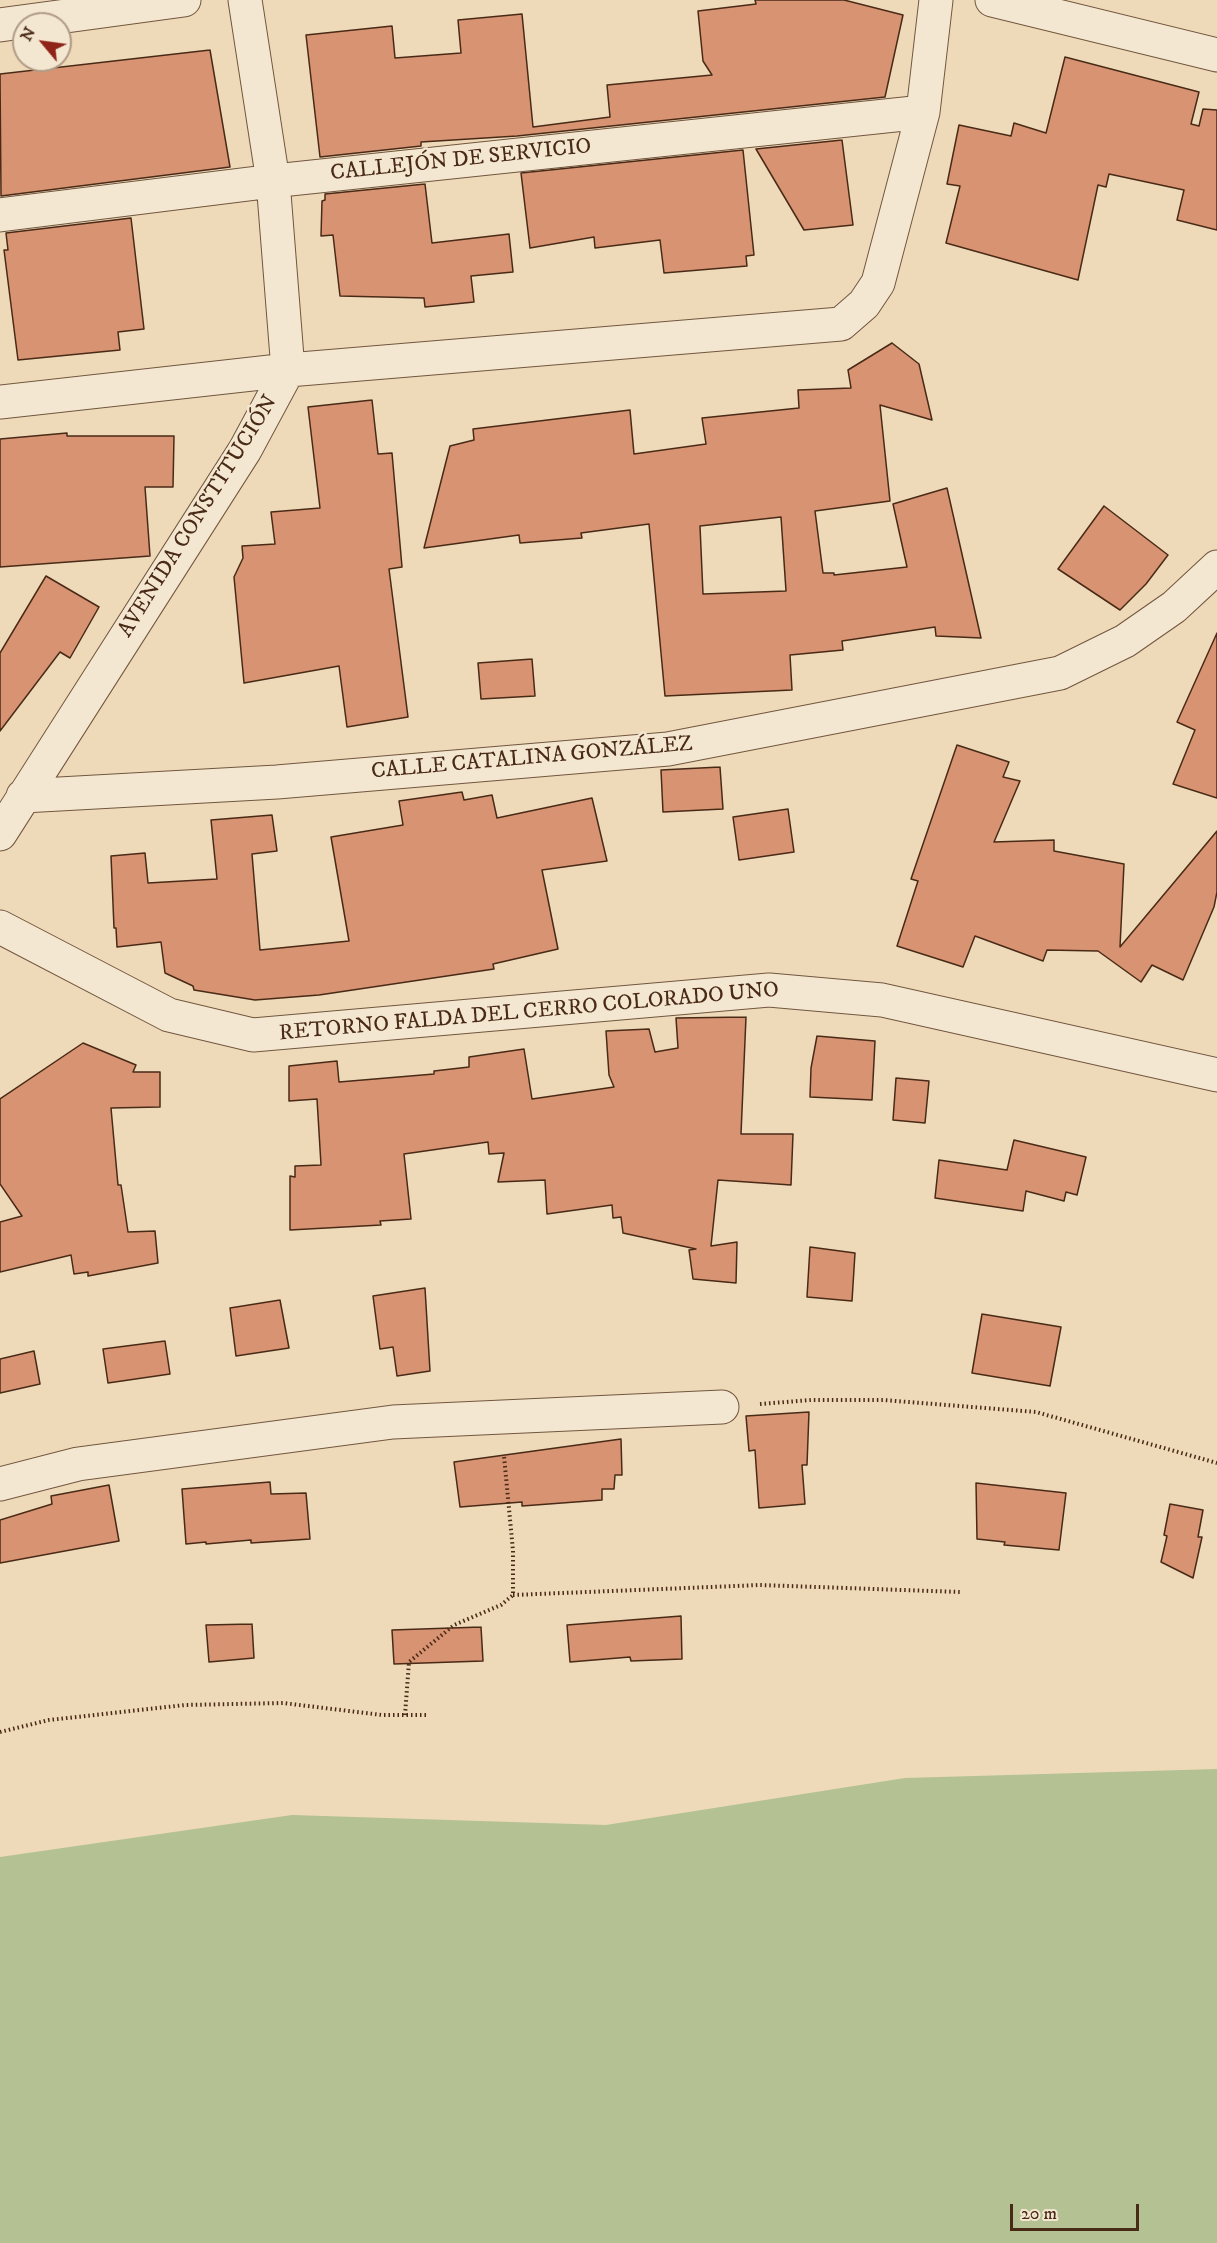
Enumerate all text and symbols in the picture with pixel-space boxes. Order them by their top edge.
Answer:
north arrow [12,12,72,72]
text: N [16,24,40,45]
street label: CALLEJÓN DE SERVICIO [329,134,593,188]
street label: AVENIDA CONSTITUCIÓN [114,391,284,643]
street label: CALLE CATALINA GONZÁLEZ [370,732,694,786]
street label: RETORNO FALDA DEL CERRO COLORADO UNO [278,978,780,1048]
scale bar [1013,2192,1142,2230]
text: 20 m [1021,2203,1057,2225]

